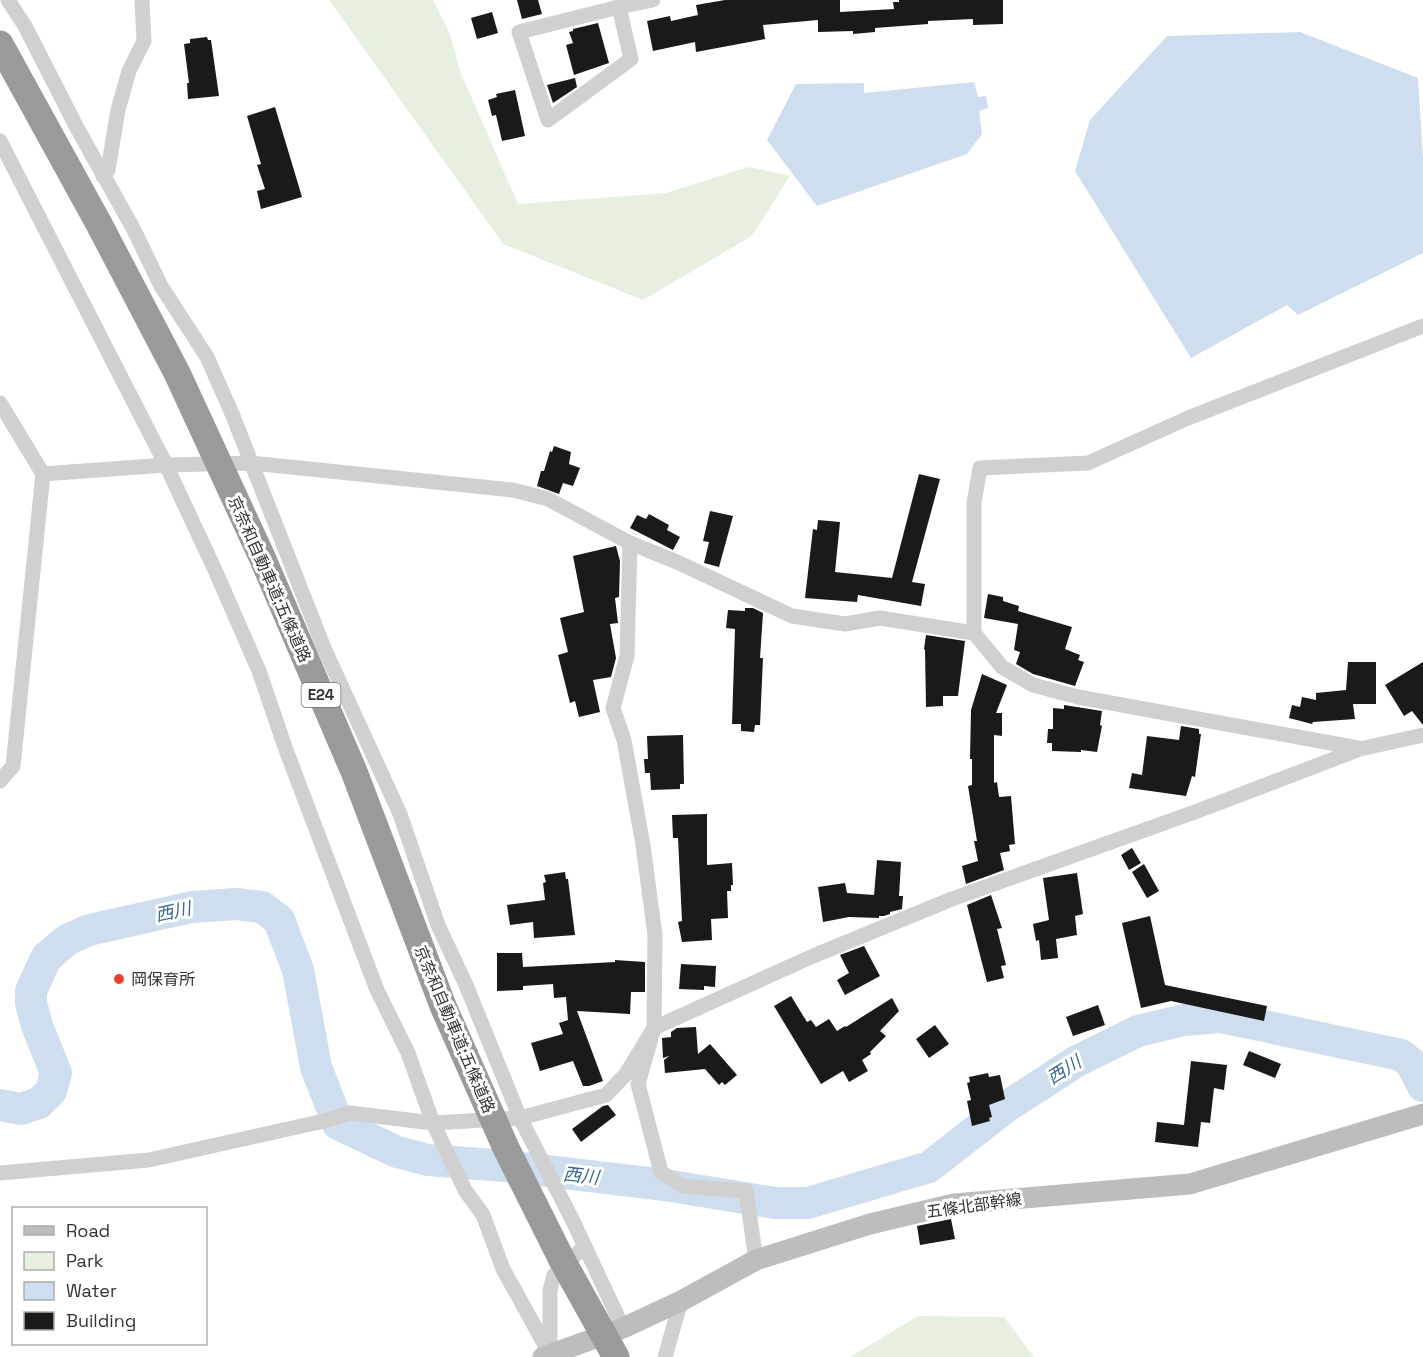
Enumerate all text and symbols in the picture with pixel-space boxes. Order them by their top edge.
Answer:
street label: 京奈和自動車道;五條道路 [223,493,316,666]
road number: E24 [302,683,340,707]
water label: 西川 [153,896,195,927]
street label: 京奈和自動車道;五條道路 [410,942,499,1116]
place label: 岡保育所 [131,969,195,990]
marker: 岡保育所 [112,972,126,986]
water label: 西川 [1042,1049,1087,1089]
water label: 西川 [562,1162,602,1189]
street label: 五條北部幹線 [925,1188,1023,1223]
legend [12,1207,207,1345]
text: Road [66,1219,110,1242]
text: Park [66,1249,104,1272]
text: Water [66,1279,117,1302]
text: Building [66,1309,136,1332]

